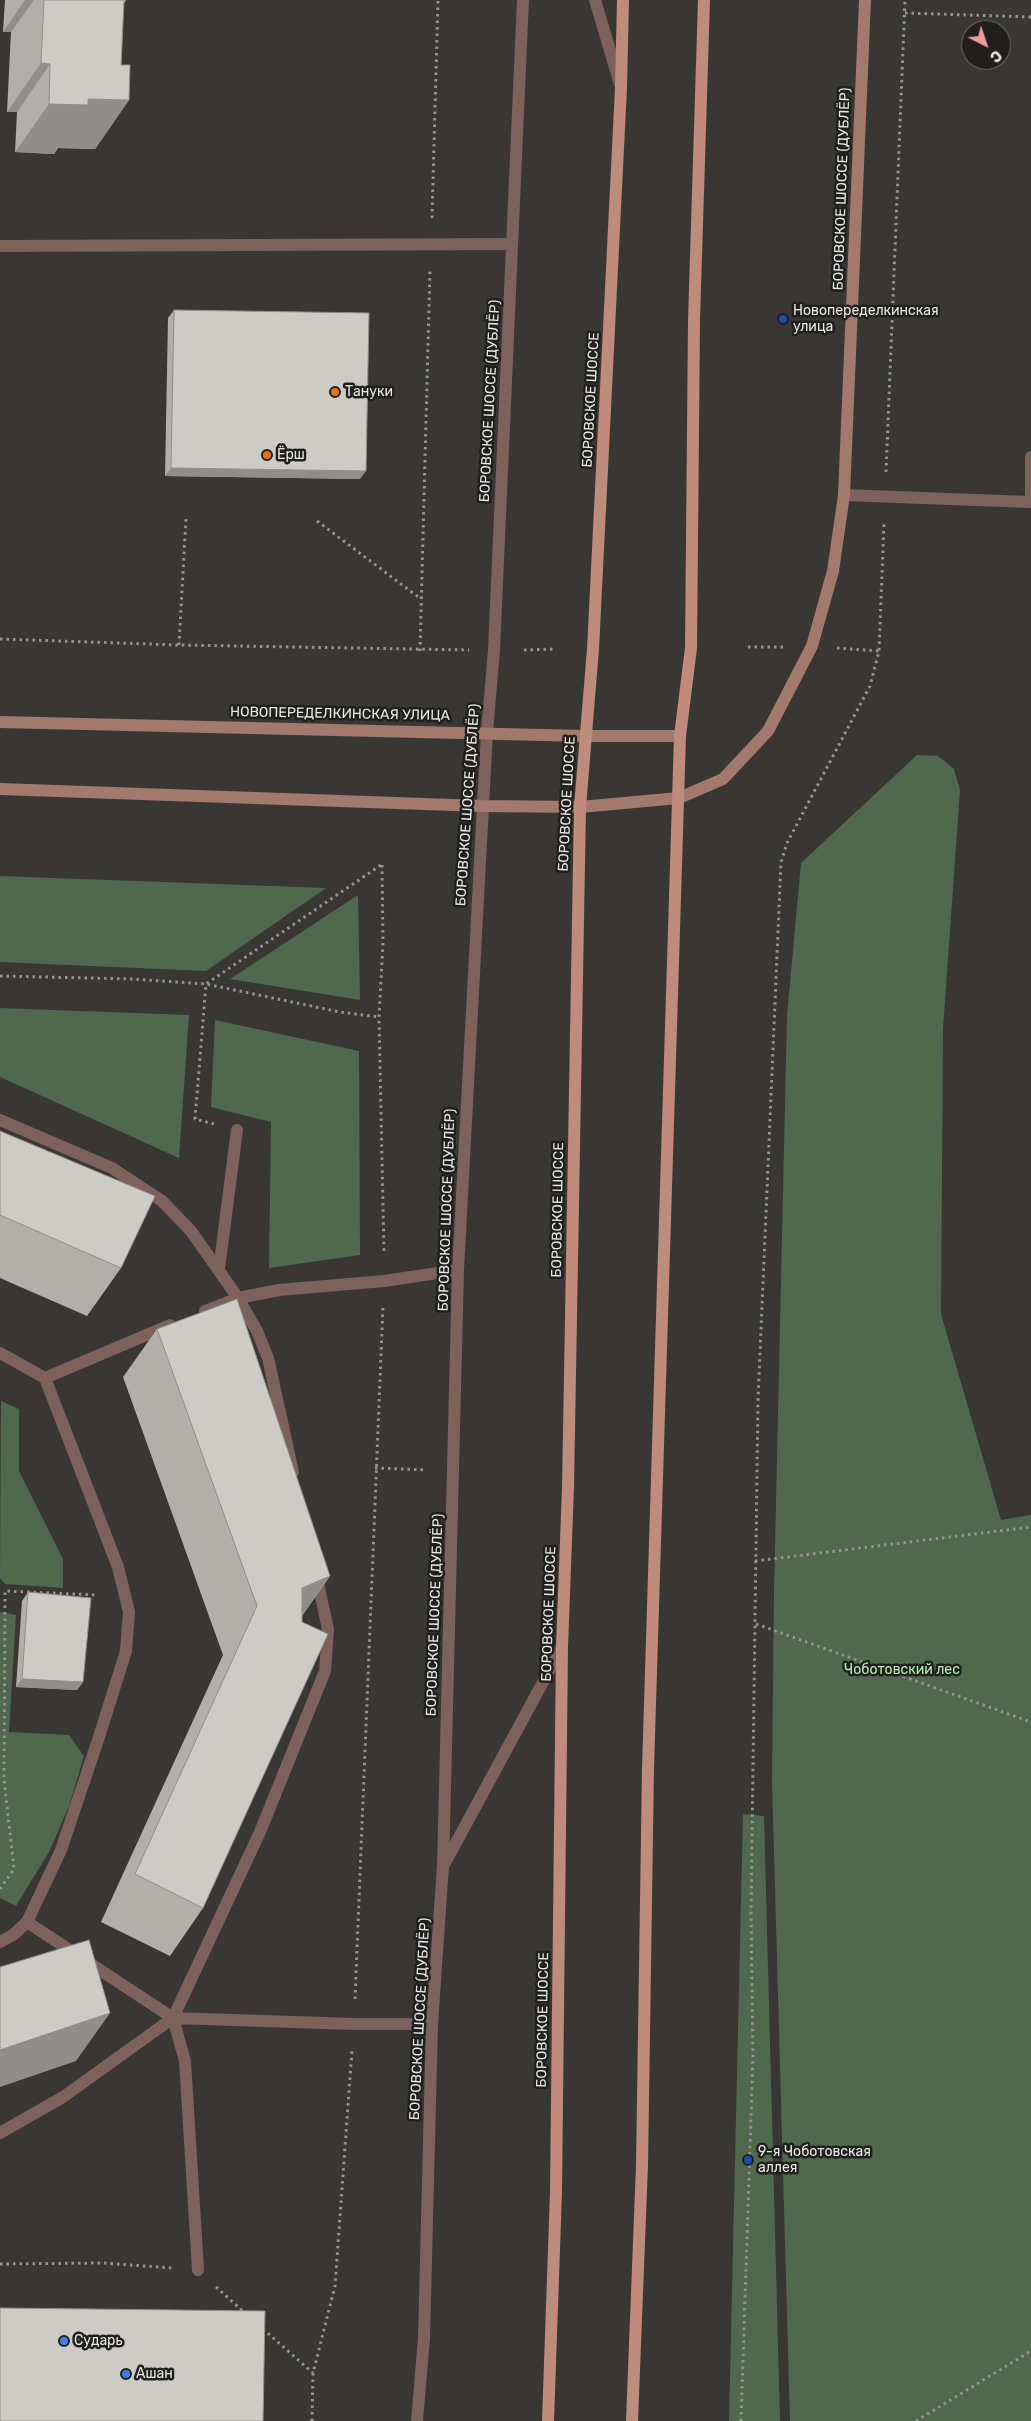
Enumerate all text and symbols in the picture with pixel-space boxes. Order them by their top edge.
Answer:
north arrow [961,20,1011,70]
text: С [986,46,1005,66]
street label: БОРОВСКОЕ ШОССЕ (ДУБЛЁР) [830,87,854,291]
street label: БОРОВСКОЕ ШОССЕ (ДУБЛЁР) [476,299,504,503]
place label: Новопеределкинская улица [793,303,939,336]
marker: Новопеределкинская улица [777,313,789,325]
street label: БОРОВСКОЕ ШОССЕ [579,332,603,468]
place label: Тануки [345,384,393,400]
marker: Тануки [329,386,341,398]
place label: Ёрш [277,447,305,463]
marker: Ёрш [261,449,273,461]
street label: БОРОВСКОЕ ШОССЕ (ДУБЛЁР) [453,703,483,907]
street label: НОВОПЕРЕДЕЛКИНСКАЯ УЛИЦА [230,704,450,724]
street label: БОРОВСКОЕ ШОССЕ [555,736,579,872]
street label: БОРОВСКОЕ ШОССЕ (ДУБЛЁР) [435,1108,459,1312]
street label: БОРОВСКОЕ ШОССЕ [548,1142,568,1278]
street label: БОРОВСКОЕ ШОССЕ (ДУБЛЁР) [423,1513,447,1717]
street label: БОРОВСКОЕ ШОССЕ [538,1546,560,1682]
park label: Чоботовский лес [844,1662,960,1678]
street label: БОРОВСКОЕ ШОССЕ (ДУБЛЁР) [406,1917,434,2121]
street label: БОРОВСКОЕ ШОССЕ [533,1952,553,2088]
place label: 9-я Чоботовская аллея [758,2144,871,2176]
marker: 9-я Чоботовская аллея [742,2154,754,2166]
place label: Сударь [74,2333,122,2349]
marker: Сударь [58,2335,70,2347]
place label: Ашан [136,2366,173,2382]
marker: Ашан [120,2368,132,2380]

